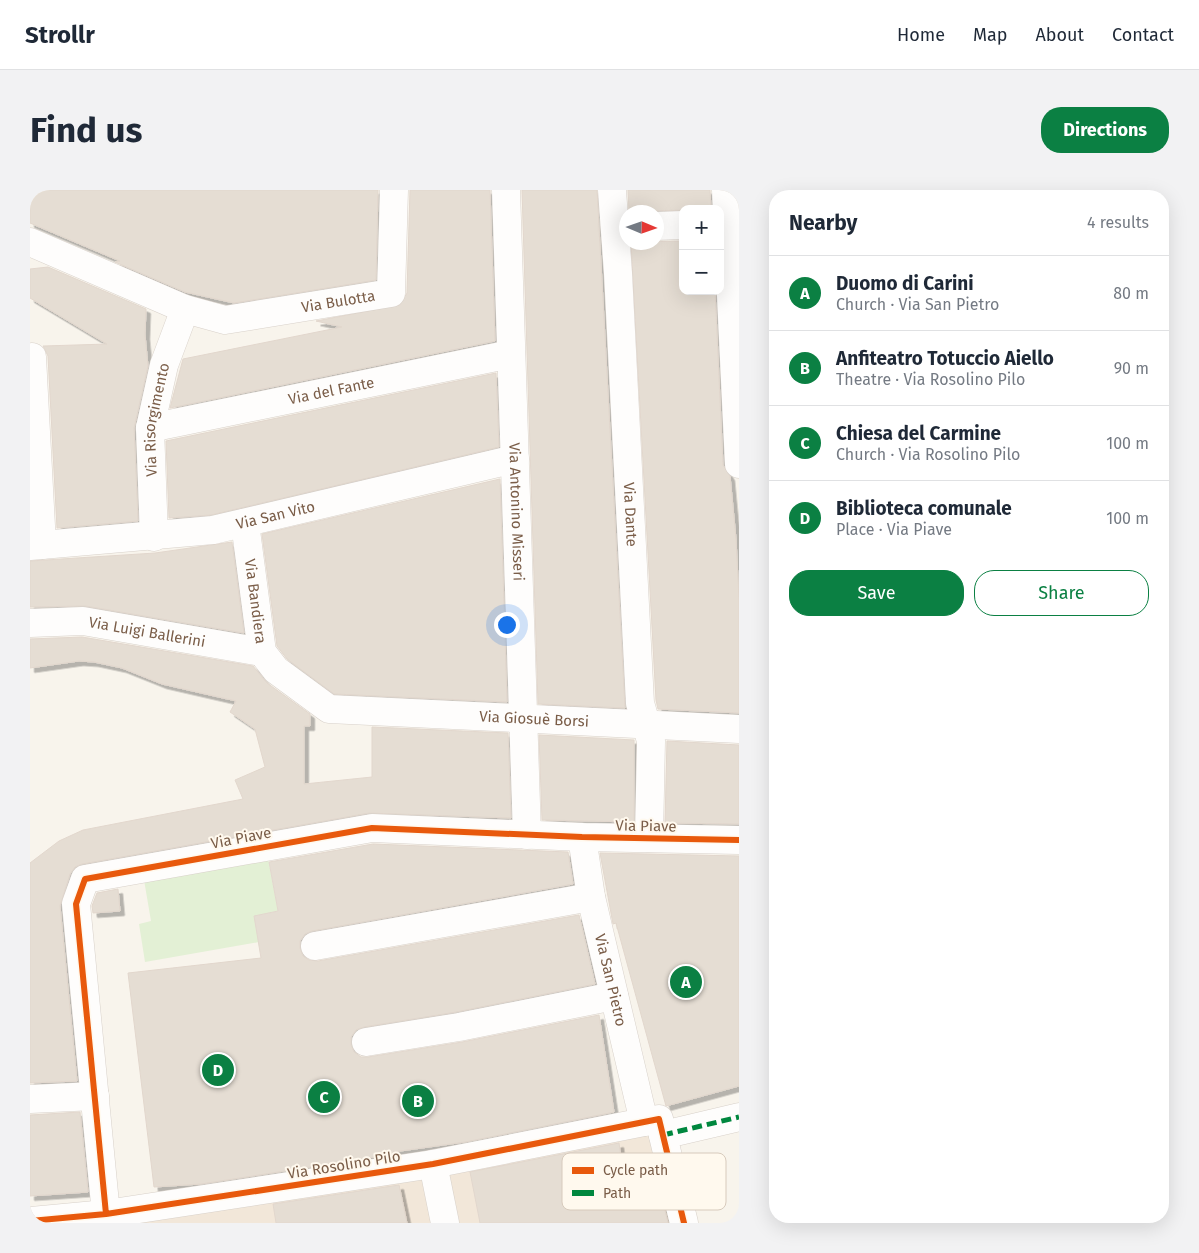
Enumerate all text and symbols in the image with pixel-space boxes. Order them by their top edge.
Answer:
text: Strollr [25,21,95,49]
text: Home [897,24,945,46]
text: Map [973,24,1007,46]
text: About [1035,24,1084,46]
text: Contact [1112,24,1174,46]
button: Directions [1041,107,1169,153]
text: Find us [30,109,142,151]
north arrow [619,205,664,250]
map controls [679,205,724,295]
button: + [679,205,724,250]
text: Nearby [789,210,857,236]
text: 4 results [1087,213,1149,232]
button: − [679,250,724,295]
text: Duomo di Carini [836,272,974,295]
text: A [800,284,810,303]
text: 80 m [1113,284,1149,303]
street label: Via Bulotta [300,287,376,316]
text: Church · Via San Pietro [836,295,999,314]
text: Anfiteatro Totuccio Aiello [836,347,1054,370]
text: B [800,359,810,378]
text: 90 m [1114,359,1149,378]
street label: Via Risorgimento [140,361,173,477]
text: Theatre · Via Rosolino Pilo [836,370,1025,389]
street label: Via del Fante [287,373,376,408]
text: Chiesa del Carmine [836,422,1001,445]
text: C [800,434,810,453]
text: 100 m [1106,434,1149,453]
street label: Via Antonino Misseri [505,442,528,581]
text: Church · Via Rosolino Pilo [836,445,1020,464]
street label: Via Dante [620,482,641,547]
street label: Via San Vito [234,497,317,533]
text: Biblioteca comunale [836,497,1012,520]
text: D [800,509,810,528]
text: 100 m [1106,509,1149,528]
text: Place · Via Piave [836,520,952,539]
street label: Via Bandiera [241,558,270,645]
button: Save [789,570,964,616]
button: Share [974,570,1149,616]
your location [494,612,520,638]
street label: Via Luigi Ballerini [87,613,207,651]
street label: Via Giosuè Borsi [479,707,589,731]
street label: Via Piave [615,816,677,836]
street label: Via Piave [209,823,273,853]
street label: Via San Pietro [591,932,630,1028]
pin: A [670,963,702,1001]
pin: D [202,1051,234,1089]
pin: C [308,1078,340,1116]
pin: B [402,1082,434,1120]
street label: Via Rosolino Pilo [286,1147,402,1183]
legend [562,1153,726,1210]
text: Cycle path [603,1162,668,1179]
text: Path [603,1185,631,1202]

